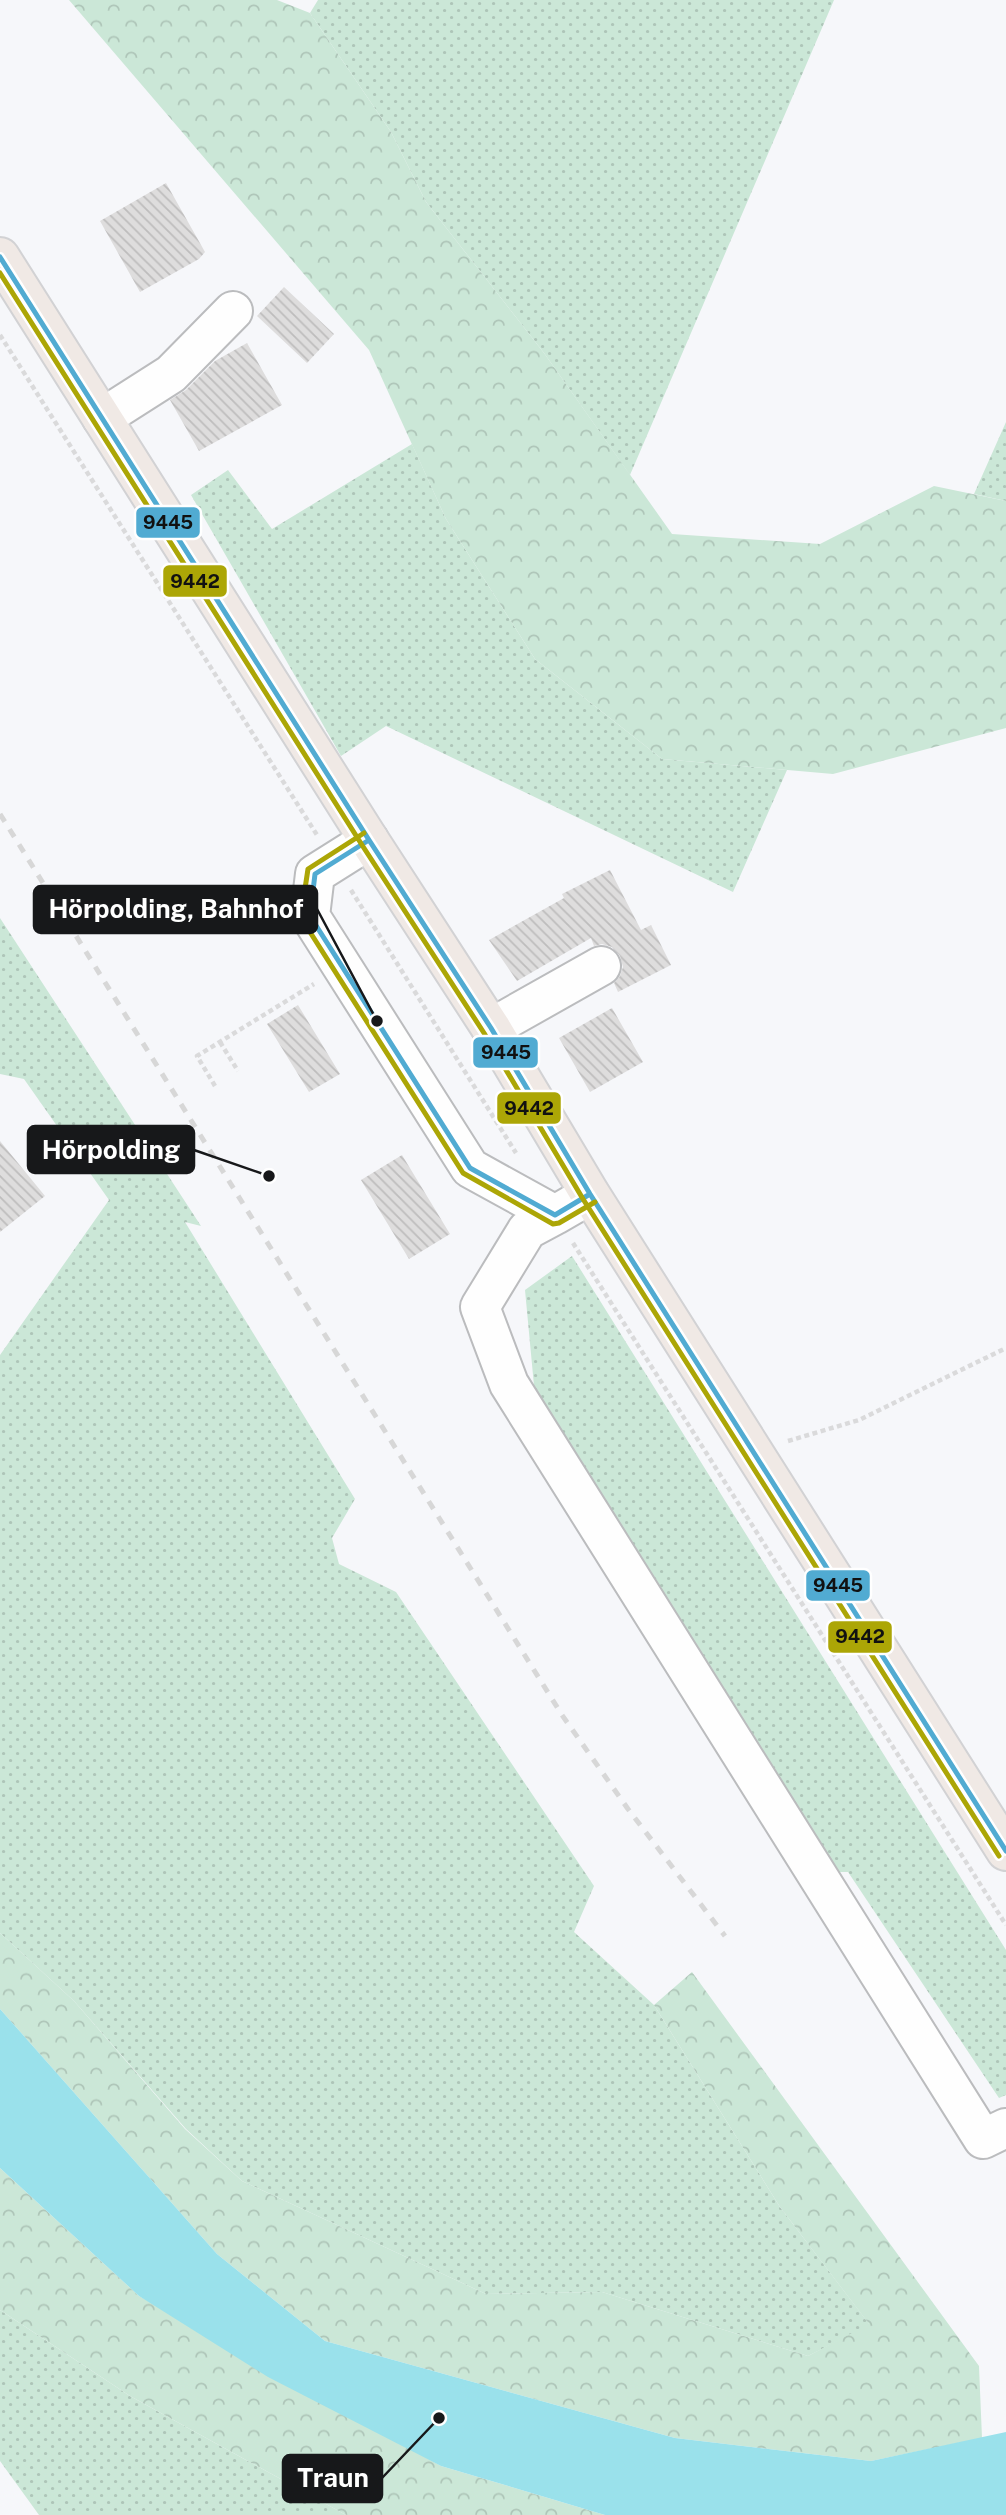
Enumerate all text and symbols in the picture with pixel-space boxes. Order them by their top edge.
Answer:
line badge: 9445 [135,506,201,539]
text: 9445 [143,511,193,533]
line badge: 9442 [162,564,228,598]
text: 9442 [170,570,220,592]
callout: Hörpolding, Bahnhof [34,886,317,933]
text: Hörpolding, Bahnhof [48,893,304,924]
line badge: 9445 [472,1036,539,1069]
text: 9445 [481,1041,531,1063]
line badge: 9442 [496,1091,562,1125]
text: 9442 [504,1097,554,1119]
callout: Hörpolding [28,1126,194,1173]
text: Hörpolding [42,1134,180,1165]
line badge: 9445 [805,1569,871,1602]
text: 9445 [813,1574,863,1596]
line badge: 9442 [827,1620,893,1654]
text: 9442 [835,1625,885,1647]
callout: Traun [283,2455,382,2502]
text: Traun [297,2462,369,2493]

